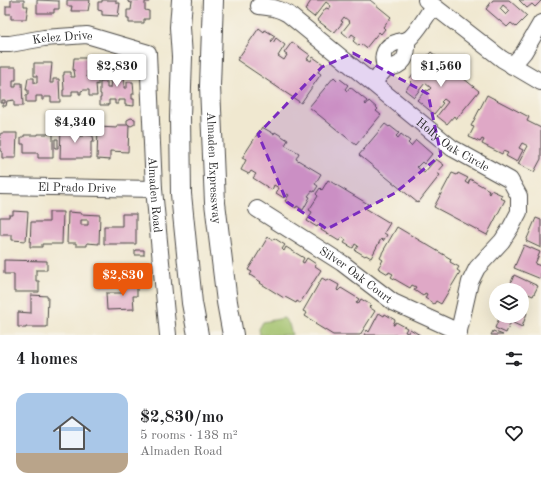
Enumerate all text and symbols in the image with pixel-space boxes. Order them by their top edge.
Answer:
street label: Kelez Drive [31,30,94,47]
pin: $2,830 [84,54,150,88]
pin: $1,560 [408,54,474,88]
text: $2,830 [96,60,138,73]
text: $1,560 [420,60,462,73]
pin: $4,340 [42,110,108,144]
street label: Almaden Expressway [204,112,223,225]
text: $4,340 [54,116,96,129]
street label: Holly Oak Circle [413,116,491,175]
street label: Almaden Road [146,156,163,233]
street label: El Prado Drive [38,182,117,195]
street label: Silver Oak Court [317,245,394,306]
pin: $2,830 [90,263,156,297]
text: $2,830 [102,269,144,282]
map controls [489,283,529,323]
button: layers [489,283,529,323]
icon: filters [503,348,525,370]
text: 4 homes [16,351,78,368]
icon: home [48,409,96,457]
text: $2,830/mo [140,409,224,426]
icon: heart [503,422,525,444]
text: 5 rooms · 138 m² [140,429,238,442]
text: Almaden Road [140,445,223,458]

